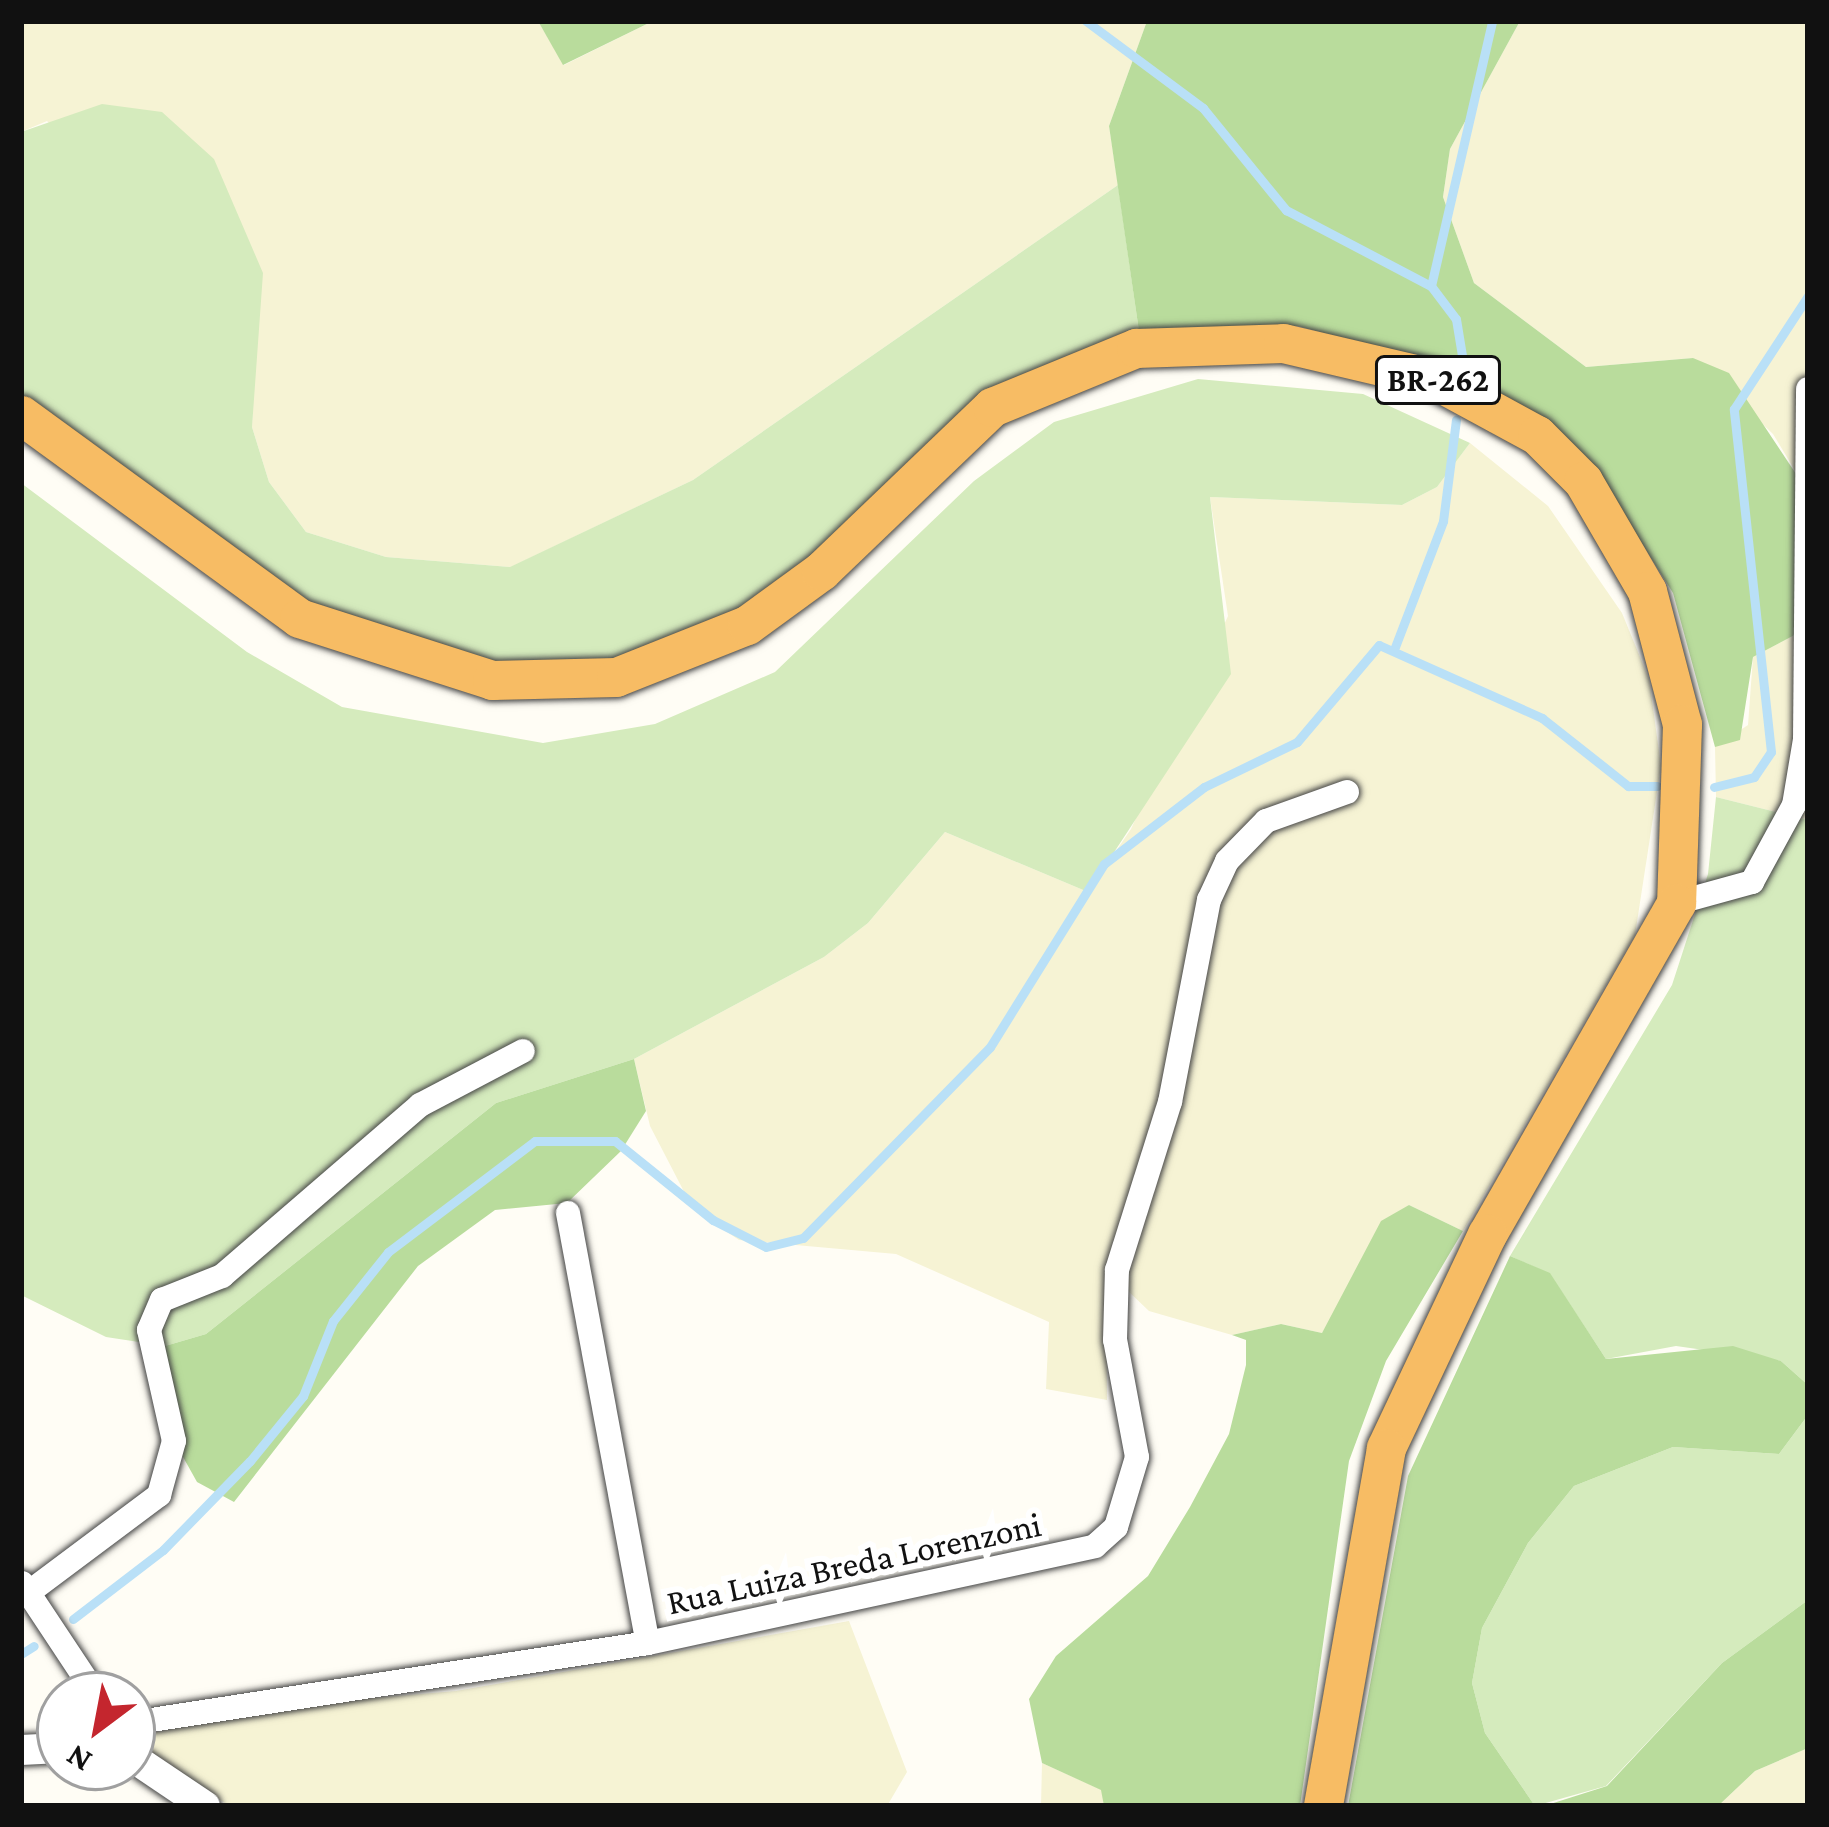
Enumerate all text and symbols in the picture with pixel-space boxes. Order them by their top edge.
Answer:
road number: BR-262 [1372,353,1504,407]
street label: Rua Luiza Breda Lorenzoni [663,1503,1045,1625]
north arrow [36,1671,156,1791]
text: N [59,1738,98,1781]

